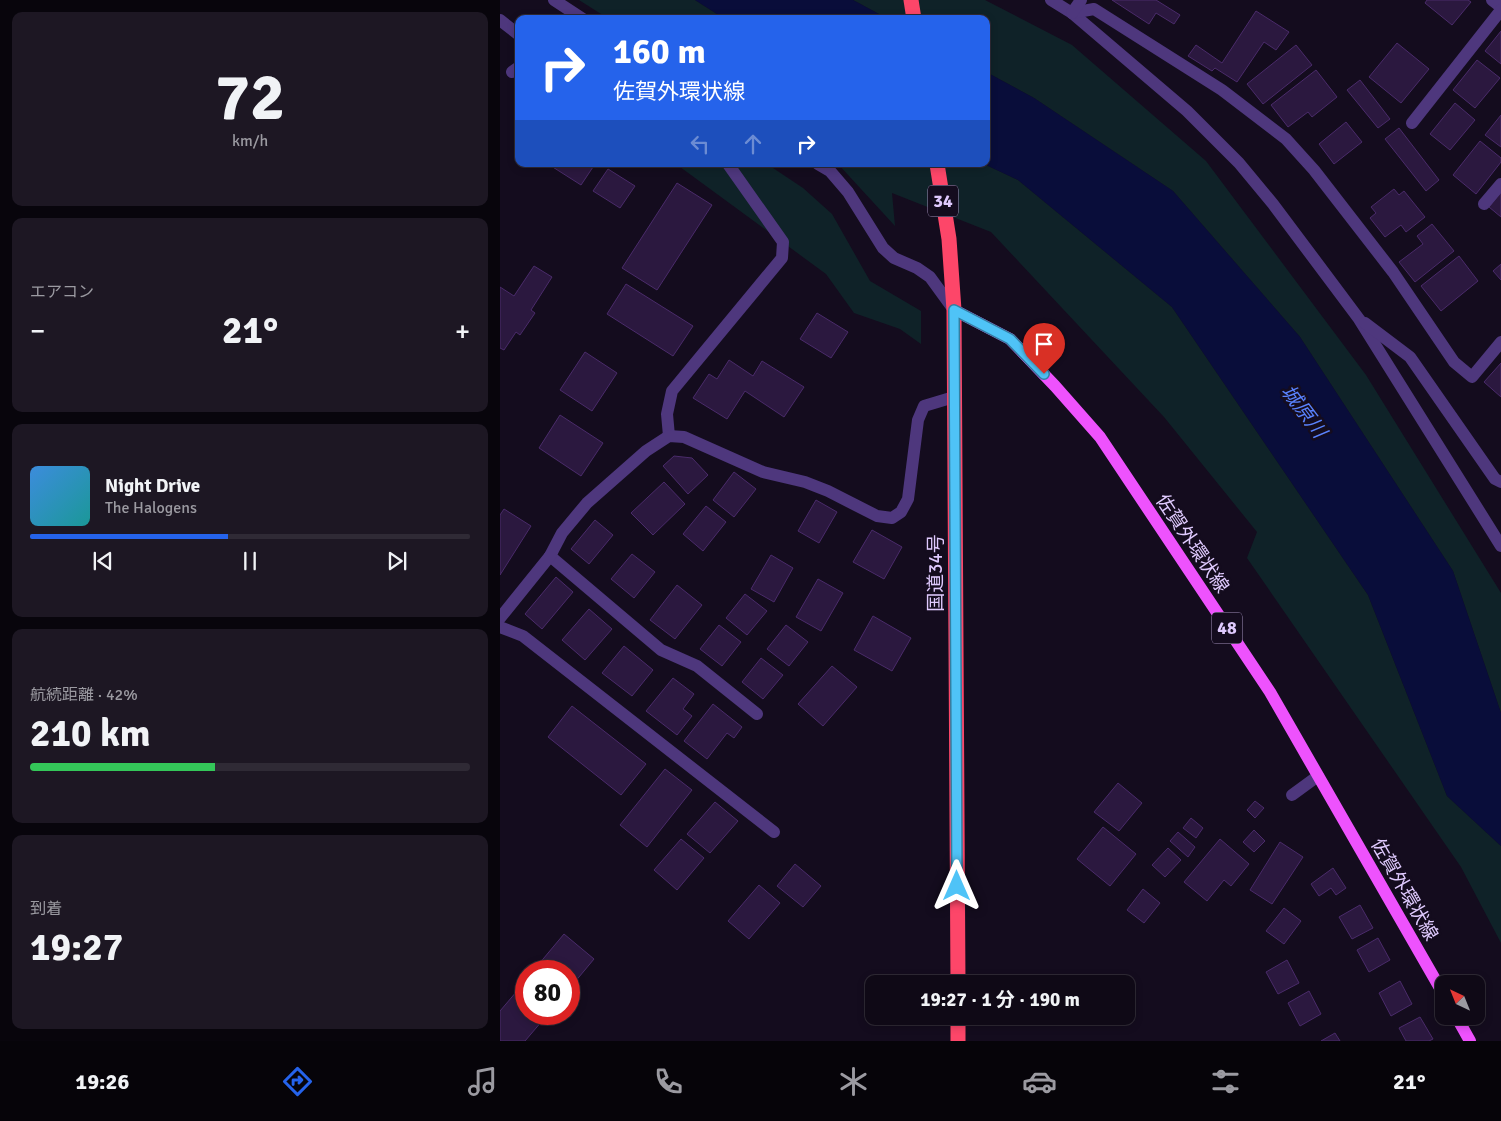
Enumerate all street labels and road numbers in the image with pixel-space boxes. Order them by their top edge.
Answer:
road number: 34 [928,186,958,217]
street label: 佐賀外環状線 [1150,490,1234,598]
street label: 国道34号 [924,534,948,612]
road number: 48 [1212,612,1242,644]
street label: 佐賀外環状線 [1365,834,1443,945]

